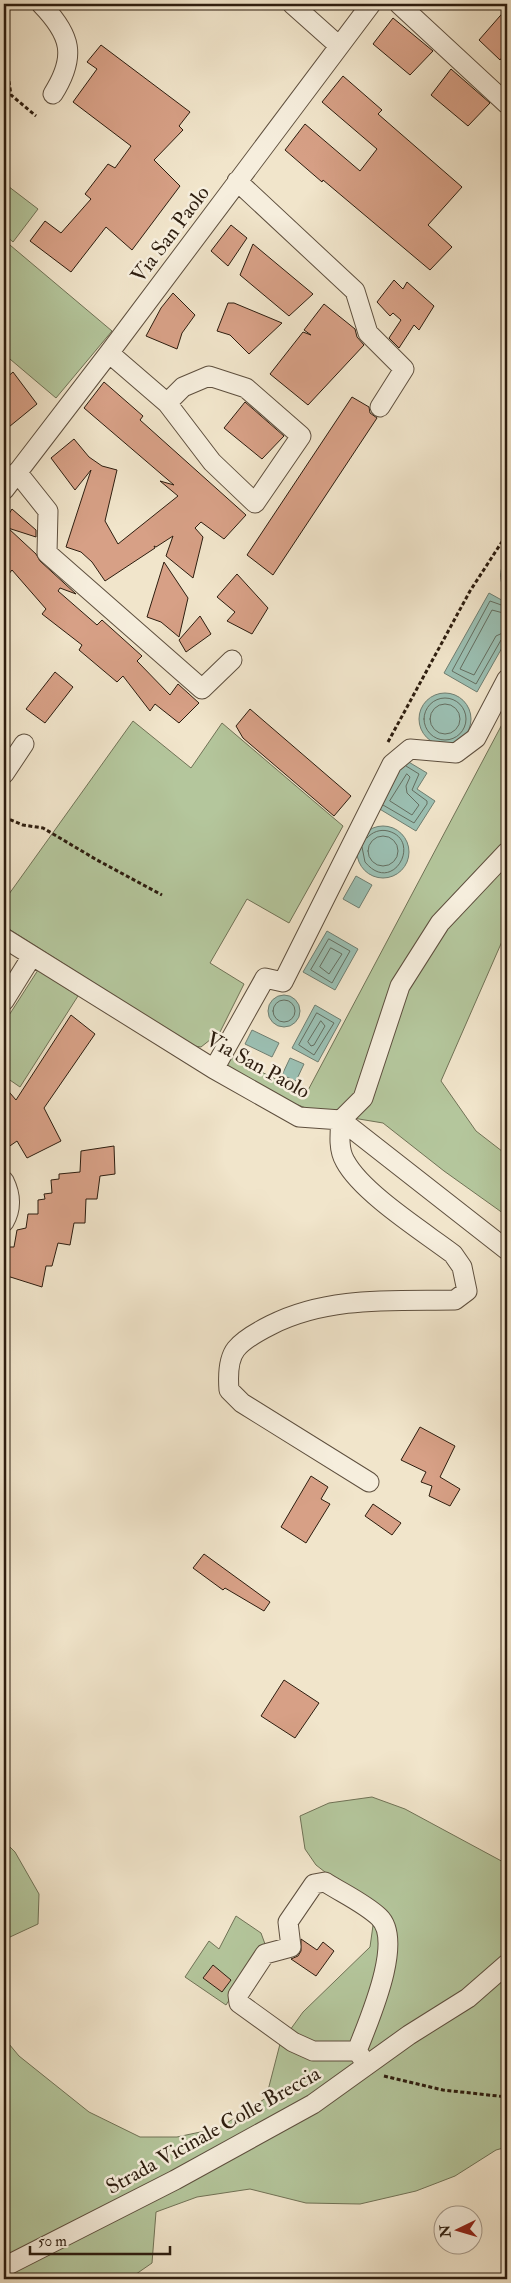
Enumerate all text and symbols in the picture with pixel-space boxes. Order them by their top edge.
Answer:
street label: Via San Paolo [125,180,216,288]
street label: Via San Paolo [201,1026,315,1105]
street label: Strada Vicinale Colle Breccia [101,2060,326,2201]
north arrow [434,2206,484,2256]
scale bar [30,2223,170,2255]
text: N [436,2224,455,2239]
text: 50 m [38,2232,67,2251]

